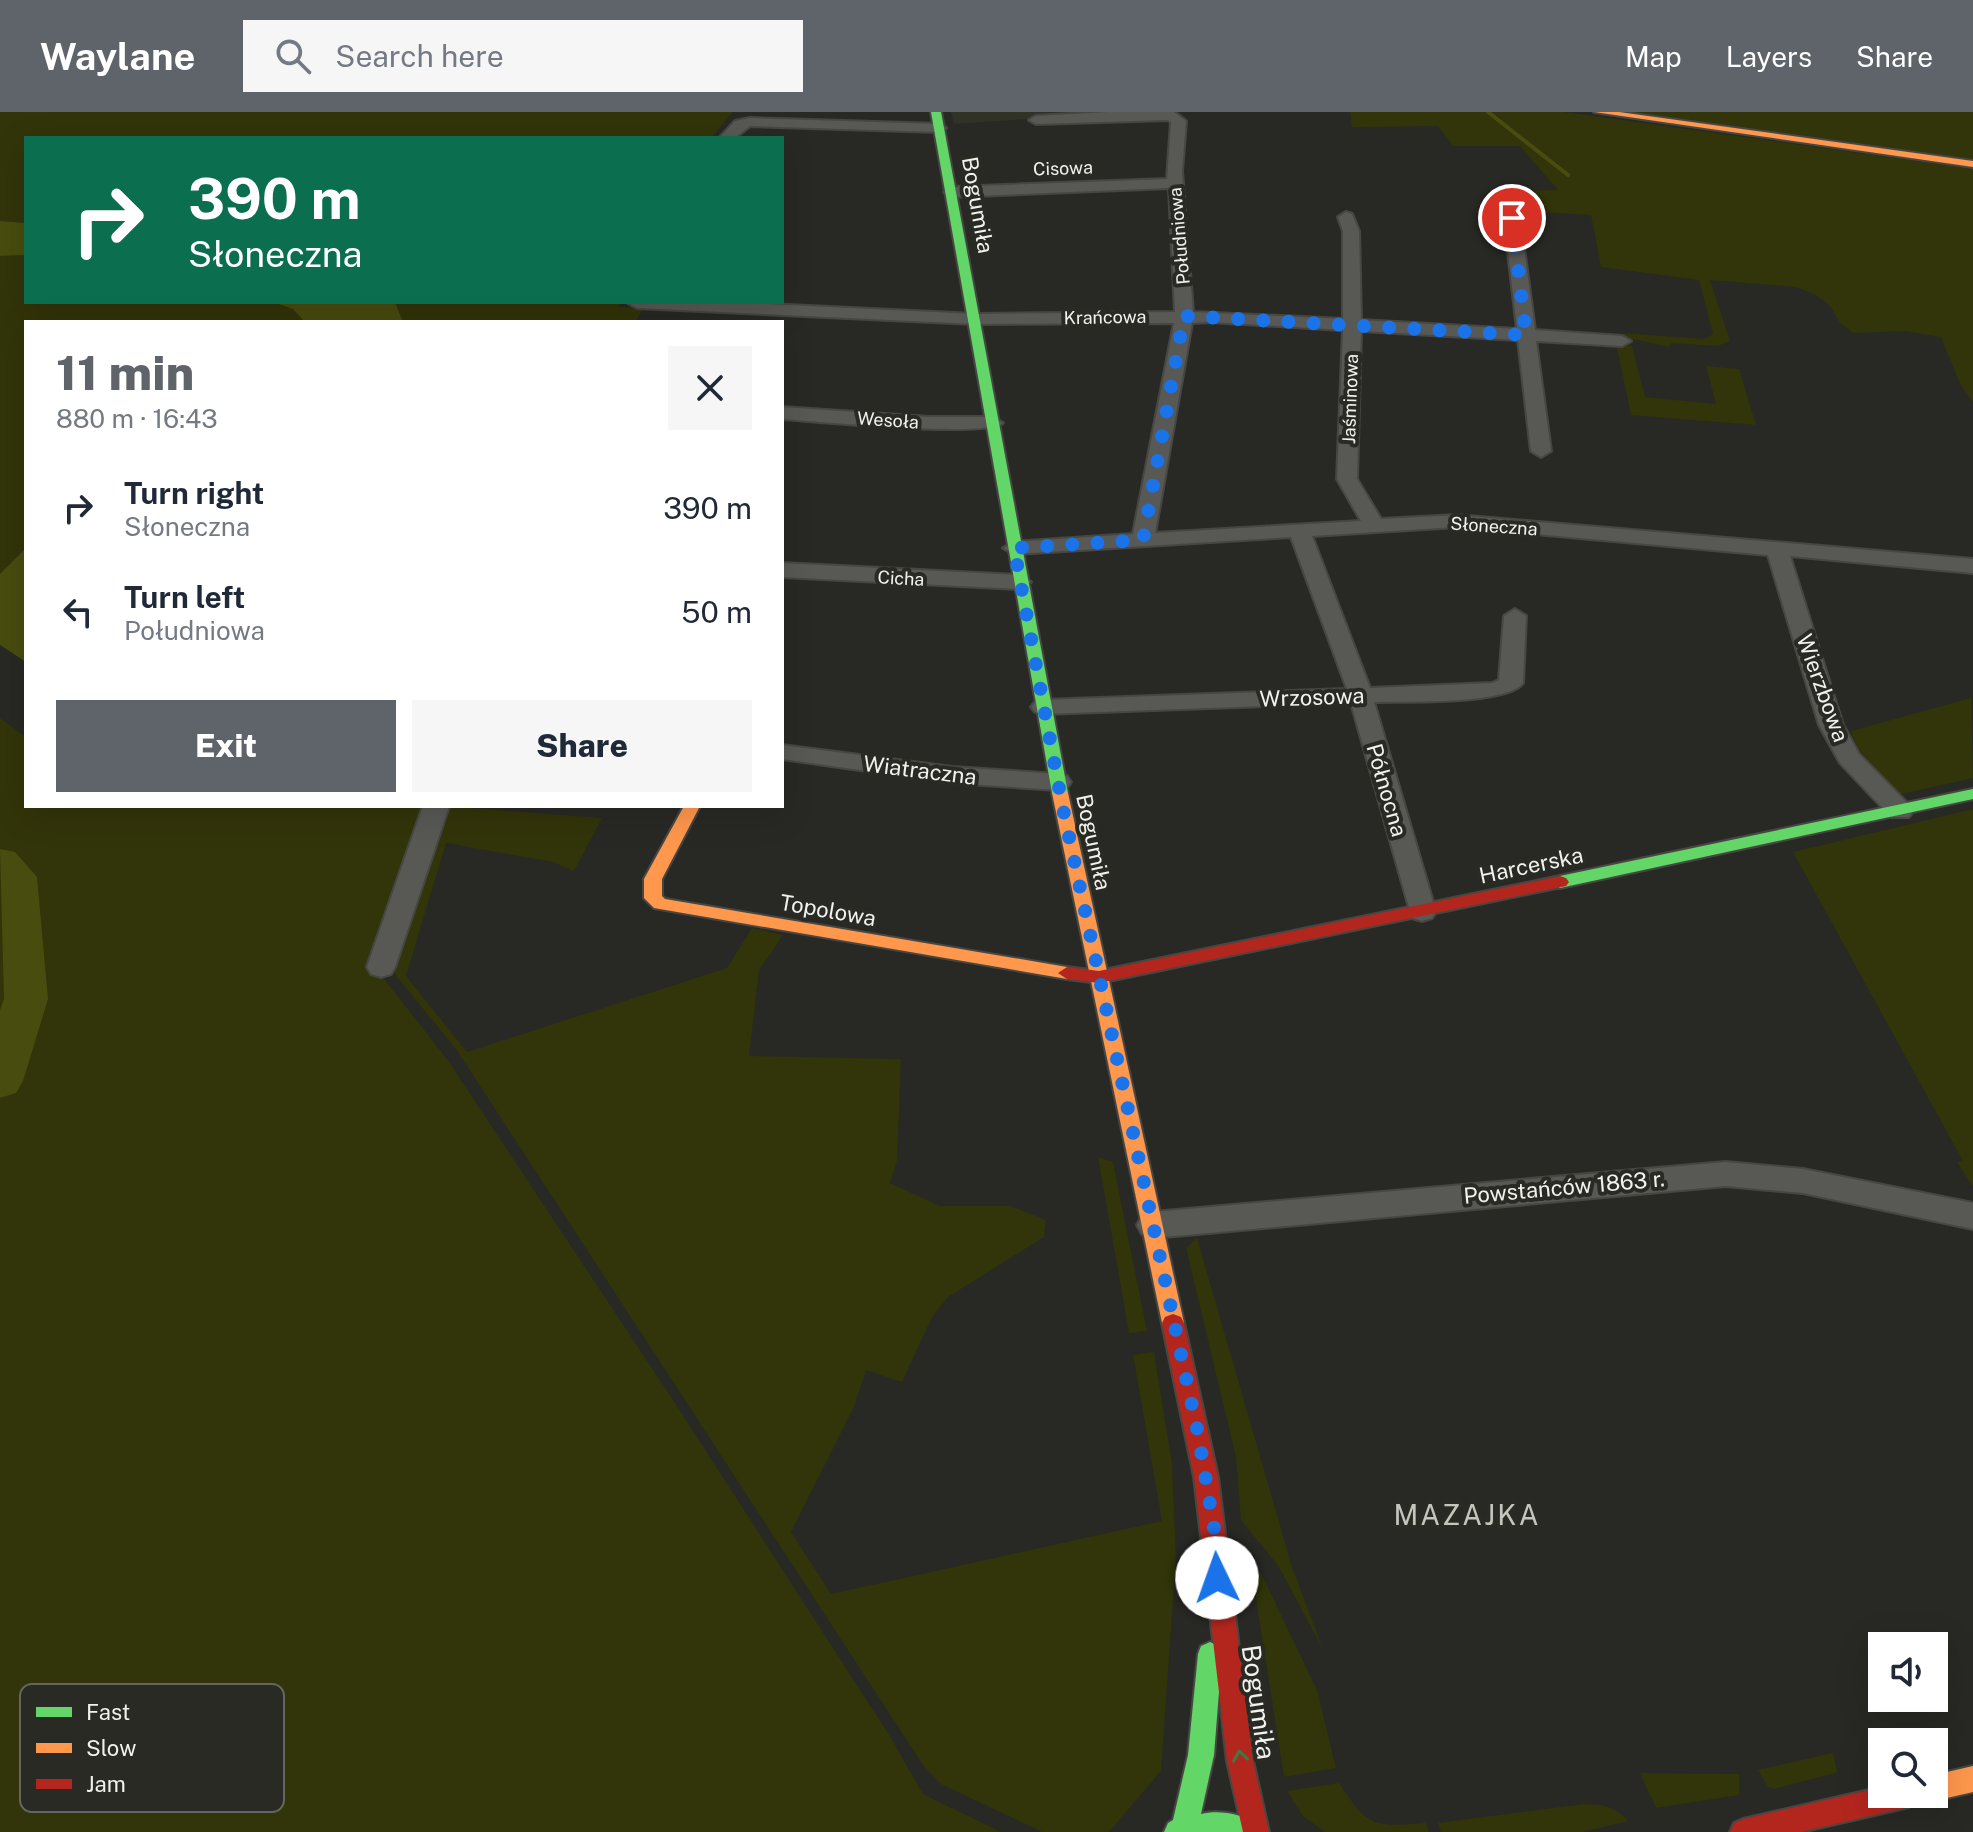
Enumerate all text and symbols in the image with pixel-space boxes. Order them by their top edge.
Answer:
search box [243,20,803,92]
text: Waylane [40,34,195,79]
icon: search [271,34,315,78]
text: Search here [335,38,504,74]
text: Map [1625,40,1682,73]
text: Layers [1726,40,1812,73]
text: Share [1856,40,1933,73]
street label: Bogumiła [957,155,999,255]
street label: Cisowa [1033,156,1093,180]
text: 390 m [188,166,361,232]
icon: right [56,168,160,272]
pin [1478,184,1546,252]
street label: Południowa [1164,187,1194,285]
icon: arrive [1490,196,1534,240]
text: Słoneczna [188,233,363,275]
street label: Krańcowa [1063,306,1147,328]
text: 11 min [56,344,194,401]
button: close [668,346,752,430]
street label: Jaśminowa [1338,353,1362,445]
text: 880 m · 16:43 [56,403,218,434]
street label: Wesoła [856,407,920,433]
text: Turn right [124,475,264,511]
icon: right [56,486,100,530]
text: 390 m [663,490,752,526]
text: Słoneczna [124,511,250,542]
street label: Słoneczna [1450,512,1538,540]
street label: Cicha [877,566,925,590]
text: Turn left [124,579,245,615]
icon: left [56,590,100,634]
text: 50 m [681,594,752,630]
text: Południowa [124,615,265,646]
street label: Wierzbowa [1792,631,1854,745]
street label: Wrzosowa [1259,682,1365,712]
button: Exit [56,700,396,792]
button: Share [412,700,752,792]
street label: Północna [1361,740,1413,840]
street label: Wiatraczna [862,750,978,790]
street label: Bogumiła [1071,792,1117,892]
street label: Harcerska [1477,841,1585,889]
street label: Topolowa [778,889,878,931]
street label: Powstańców 1863 r. [1462,1165,1666,1209]
district label: MAZAJKA [1393,1498,1541,1531]
position arrow [1175,1536,1259,1620]
map controls [1868,1632,1948,1808]
button: sound [1868,1632,1948,1712]
street label: Bogumiła [1236,1643,1282,1761]
legend [20,1684,284,1812]
text: Fast [86,1699,130,1725]
button: search [1868,1728,1948,1808]
text: Slow [86,1735,136,1761]
one-way arrow [1232,1749,1249,1763]
text: Jam [86,1771,126,1797]

